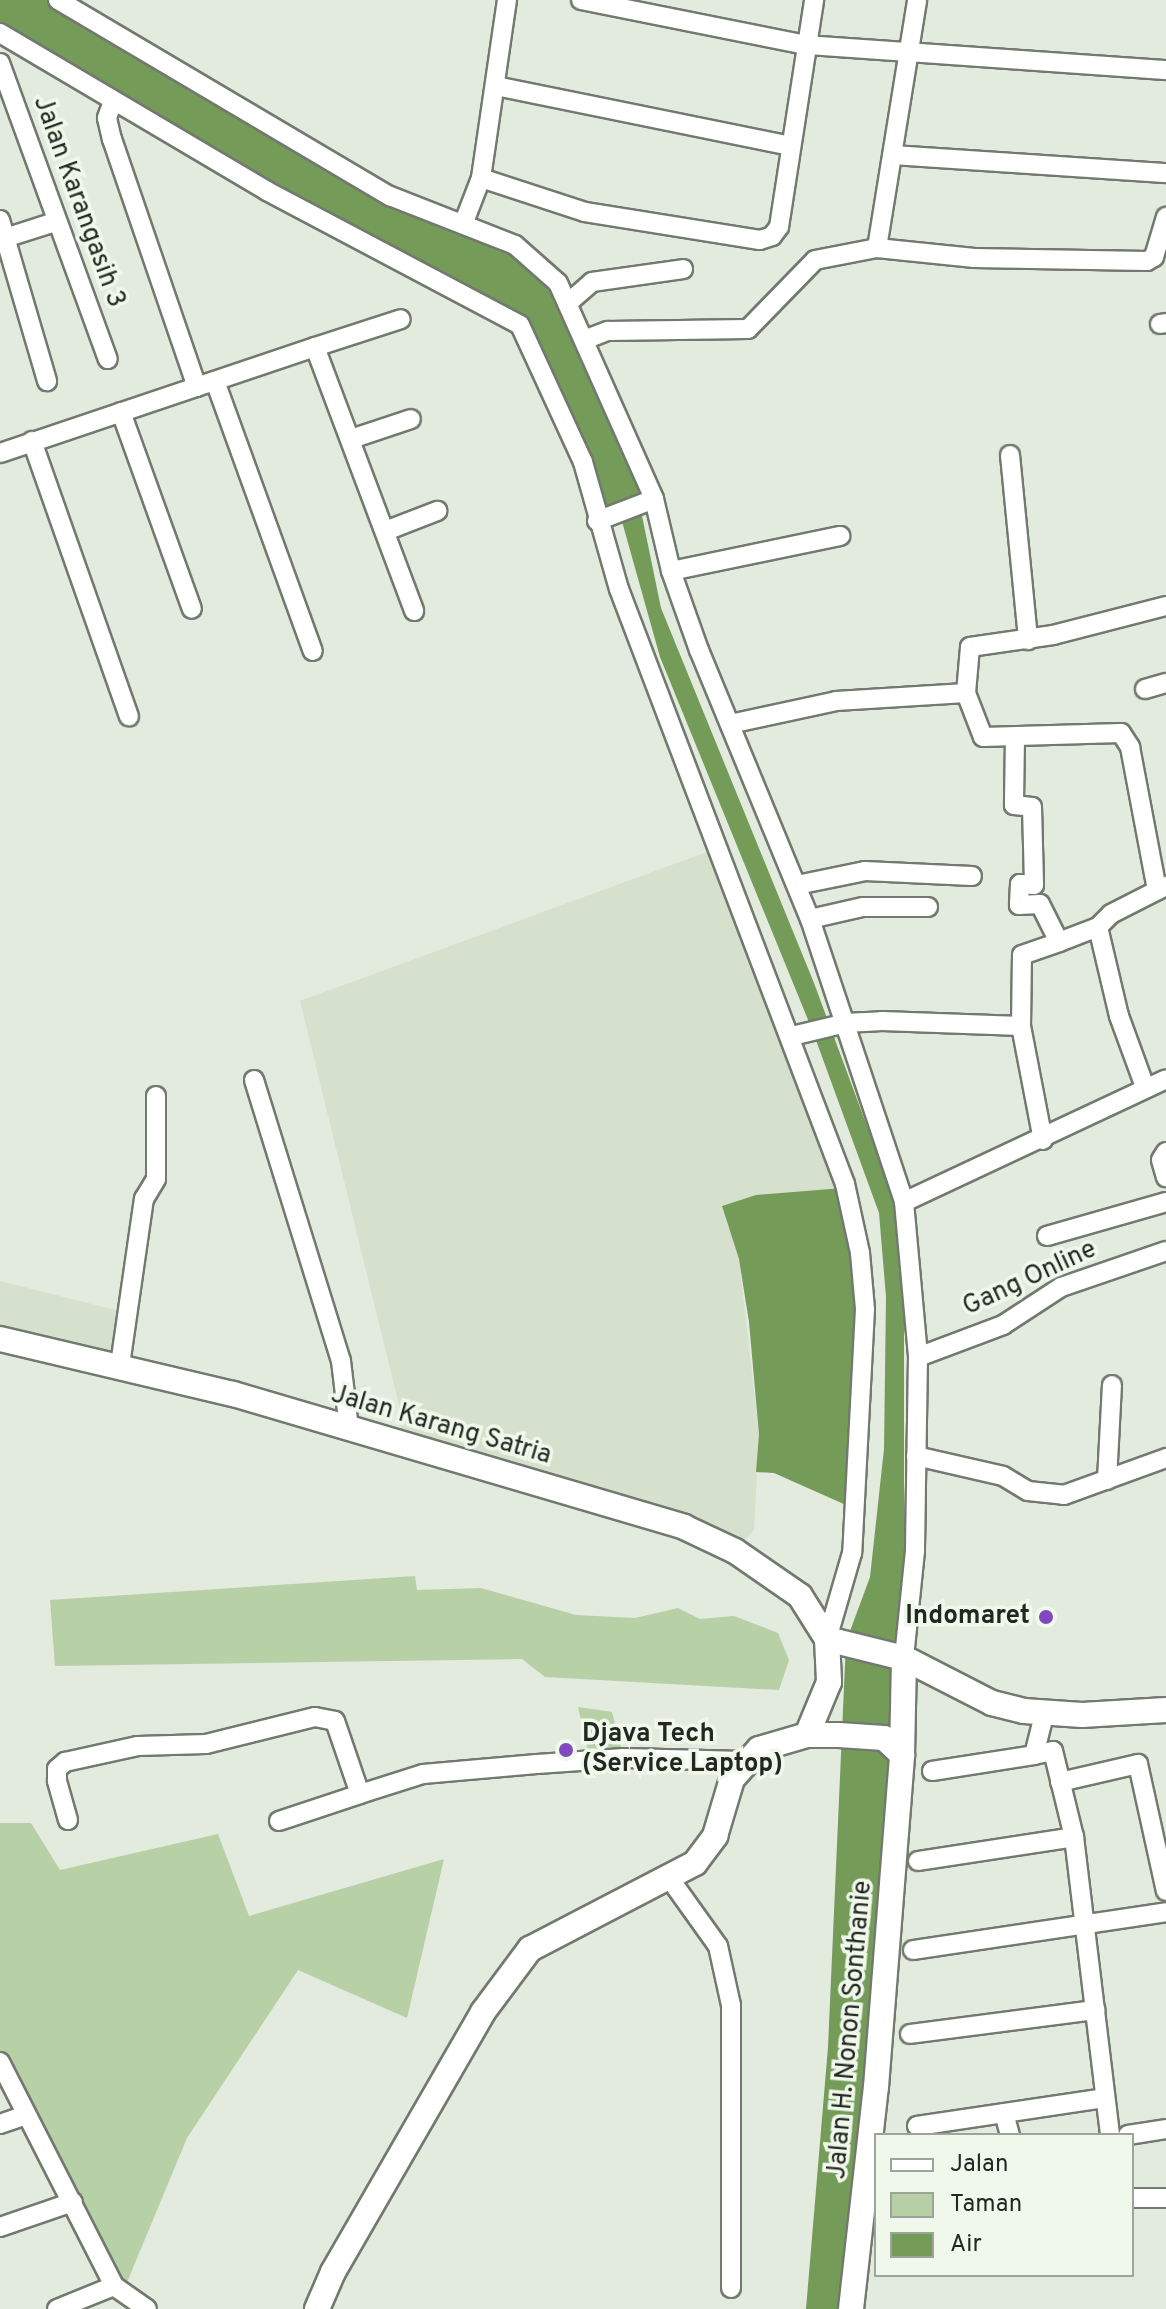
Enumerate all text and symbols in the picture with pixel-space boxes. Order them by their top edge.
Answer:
street label: Jalan Karangasih 3 [25,92,131,312]
street label: Gang Online [958,1234,1102,1324]
street label: Jalan Karang Satria [327,1380,555,1472]
place label: Indomaret [905,1601,1030,1633]
marker: Indomaret [1037,1608,1055,1626]
place label: Djava Tech (Service Laptop) [582,1719,783,1780]
marker: Djava Tech (Service Laptop) [557,1741,575,1759]
street label: Jalan H. Nonon Sonthanie [822,1879,880,2181]
legend [874,2133,1134,2277]
text: Jalan [950,2150,1008,2180]
text: Taman [950,2190,1022,2220]
text: Air [950,2230,982,2260]

